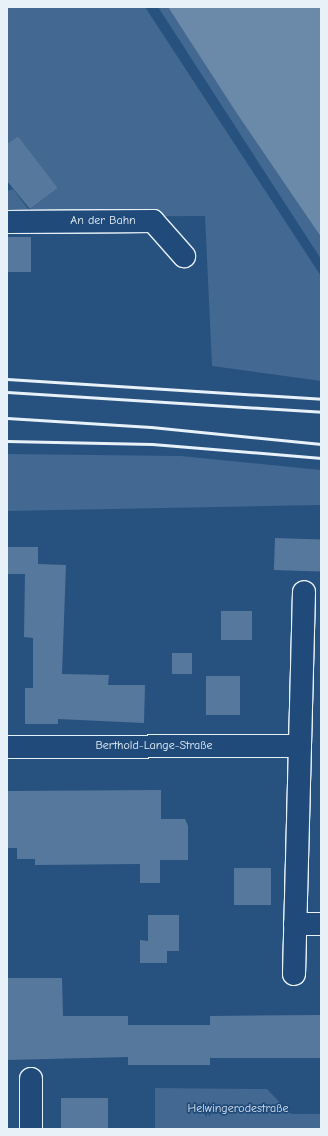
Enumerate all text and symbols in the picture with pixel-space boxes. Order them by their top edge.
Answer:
street label: An der Bahn [70,214,136,228]
street label: Berthold-Lange-Straße [95,739,213,753]
park label: Helwingerodestraße [188,1102,288,1116]

